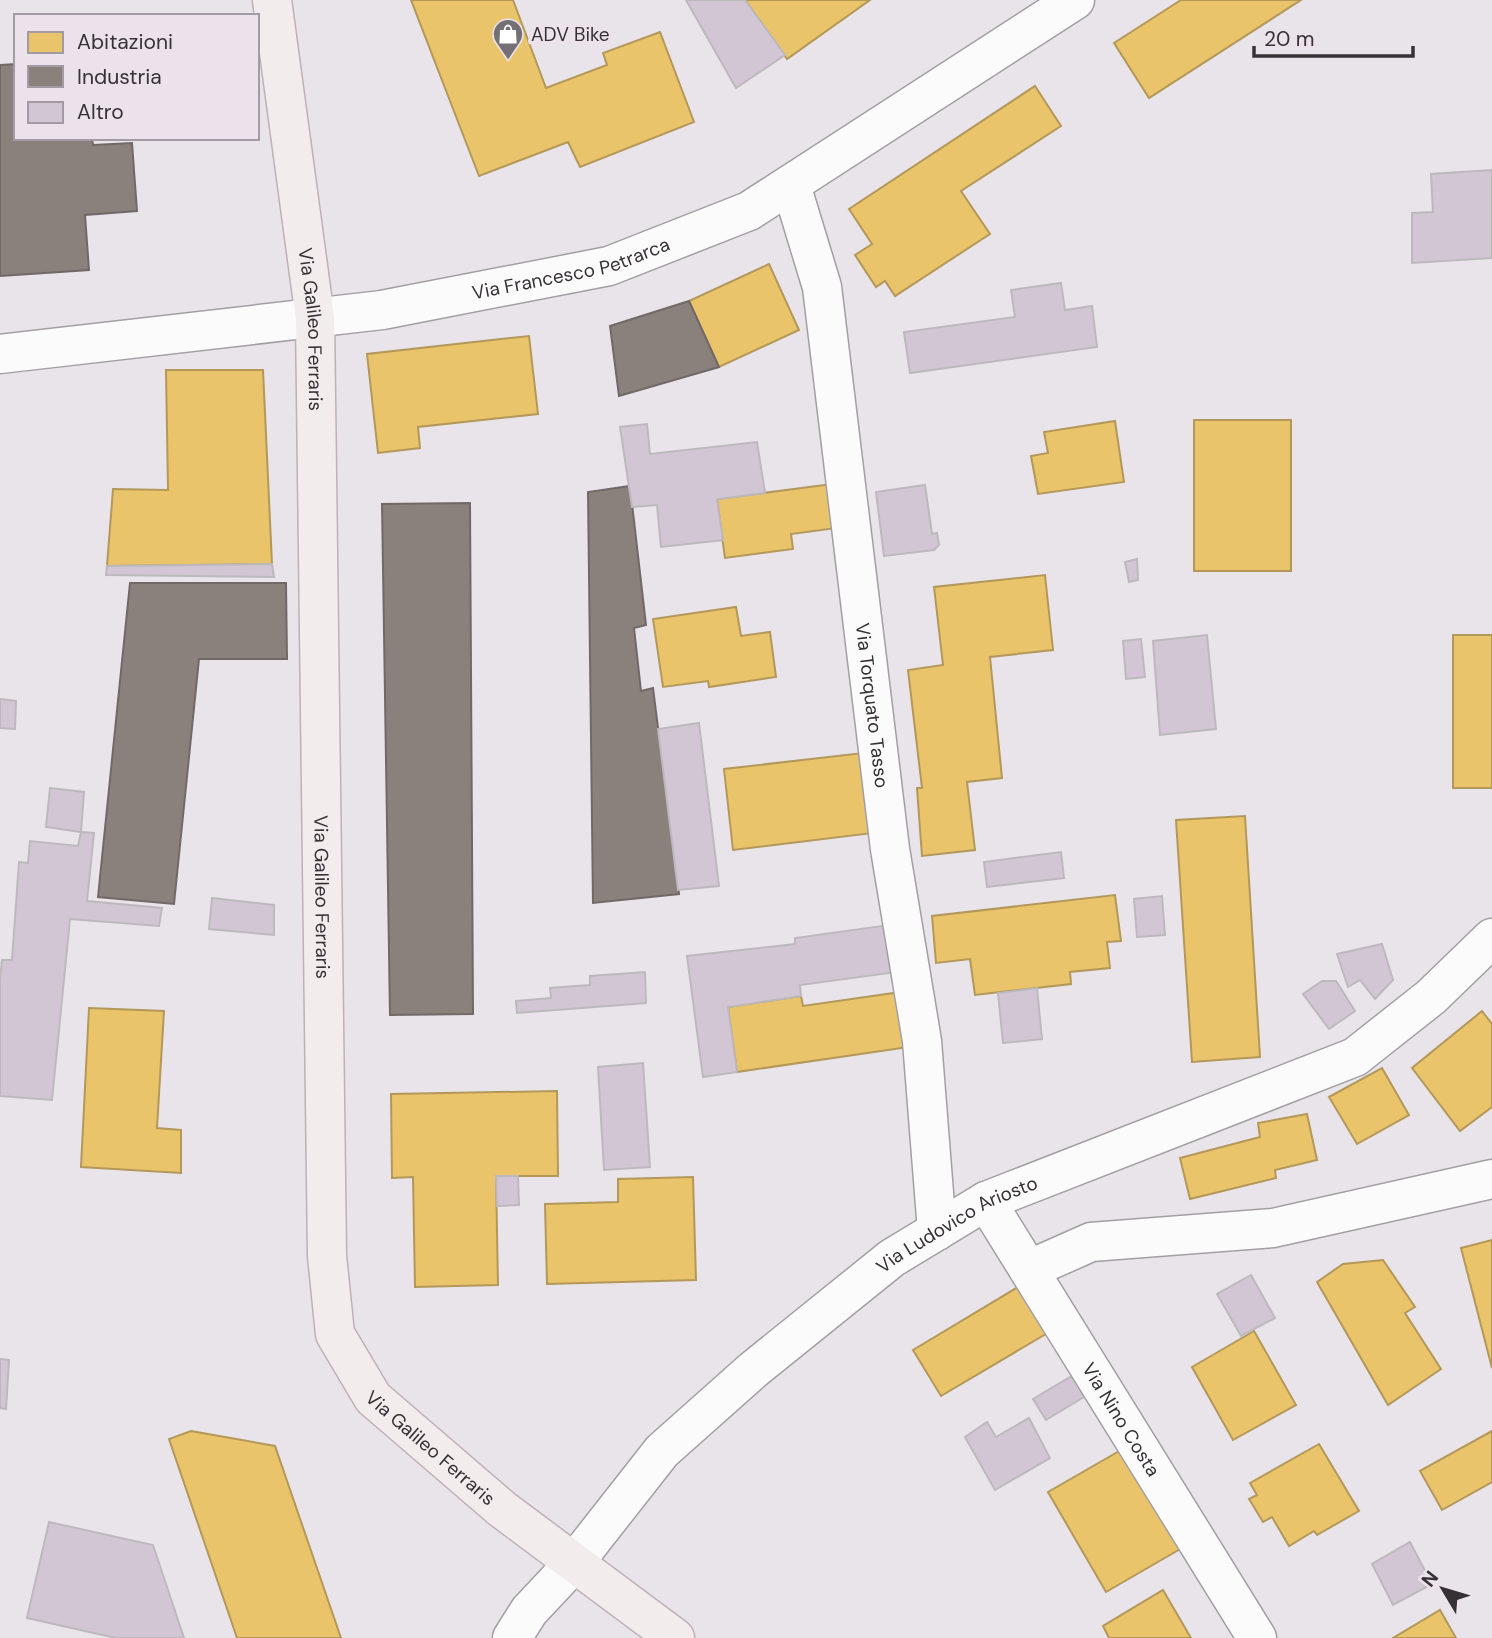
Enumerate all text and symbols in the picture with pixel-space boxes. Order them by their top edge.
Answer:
legend [14,14,259,140]
scale bar [1254,14,1413,58]
shop icon: ADV Bike [491,17,525,61]
place label: ADV Bike [531,22,610,47]
text: 20 m [1264,25,1315,53]
text: Abitazioni [77,28,173,56]
text: Industria [77,63,162,91]
text: Altro [77,98,124,126]
street label: Via Francesco Petrarca [470,231,673,305]
street label: Via Galileo Ferraris [293,246,328,411]
street label: Via Torquato Tasso [850,622,895,789]
street label: Via Galileo Ferraris [308,815,335,979]
street label: Via Ludovico Ariosto [871,1170,1041,1279]
street label: Via Nino Costa [1076,1358,1166,1481]
street label: Via Galileo Ferraris [360,1385,501,1511]
north arrow [1408,1554,1478,1624]
text: N [1416,1566,1444,1592]

